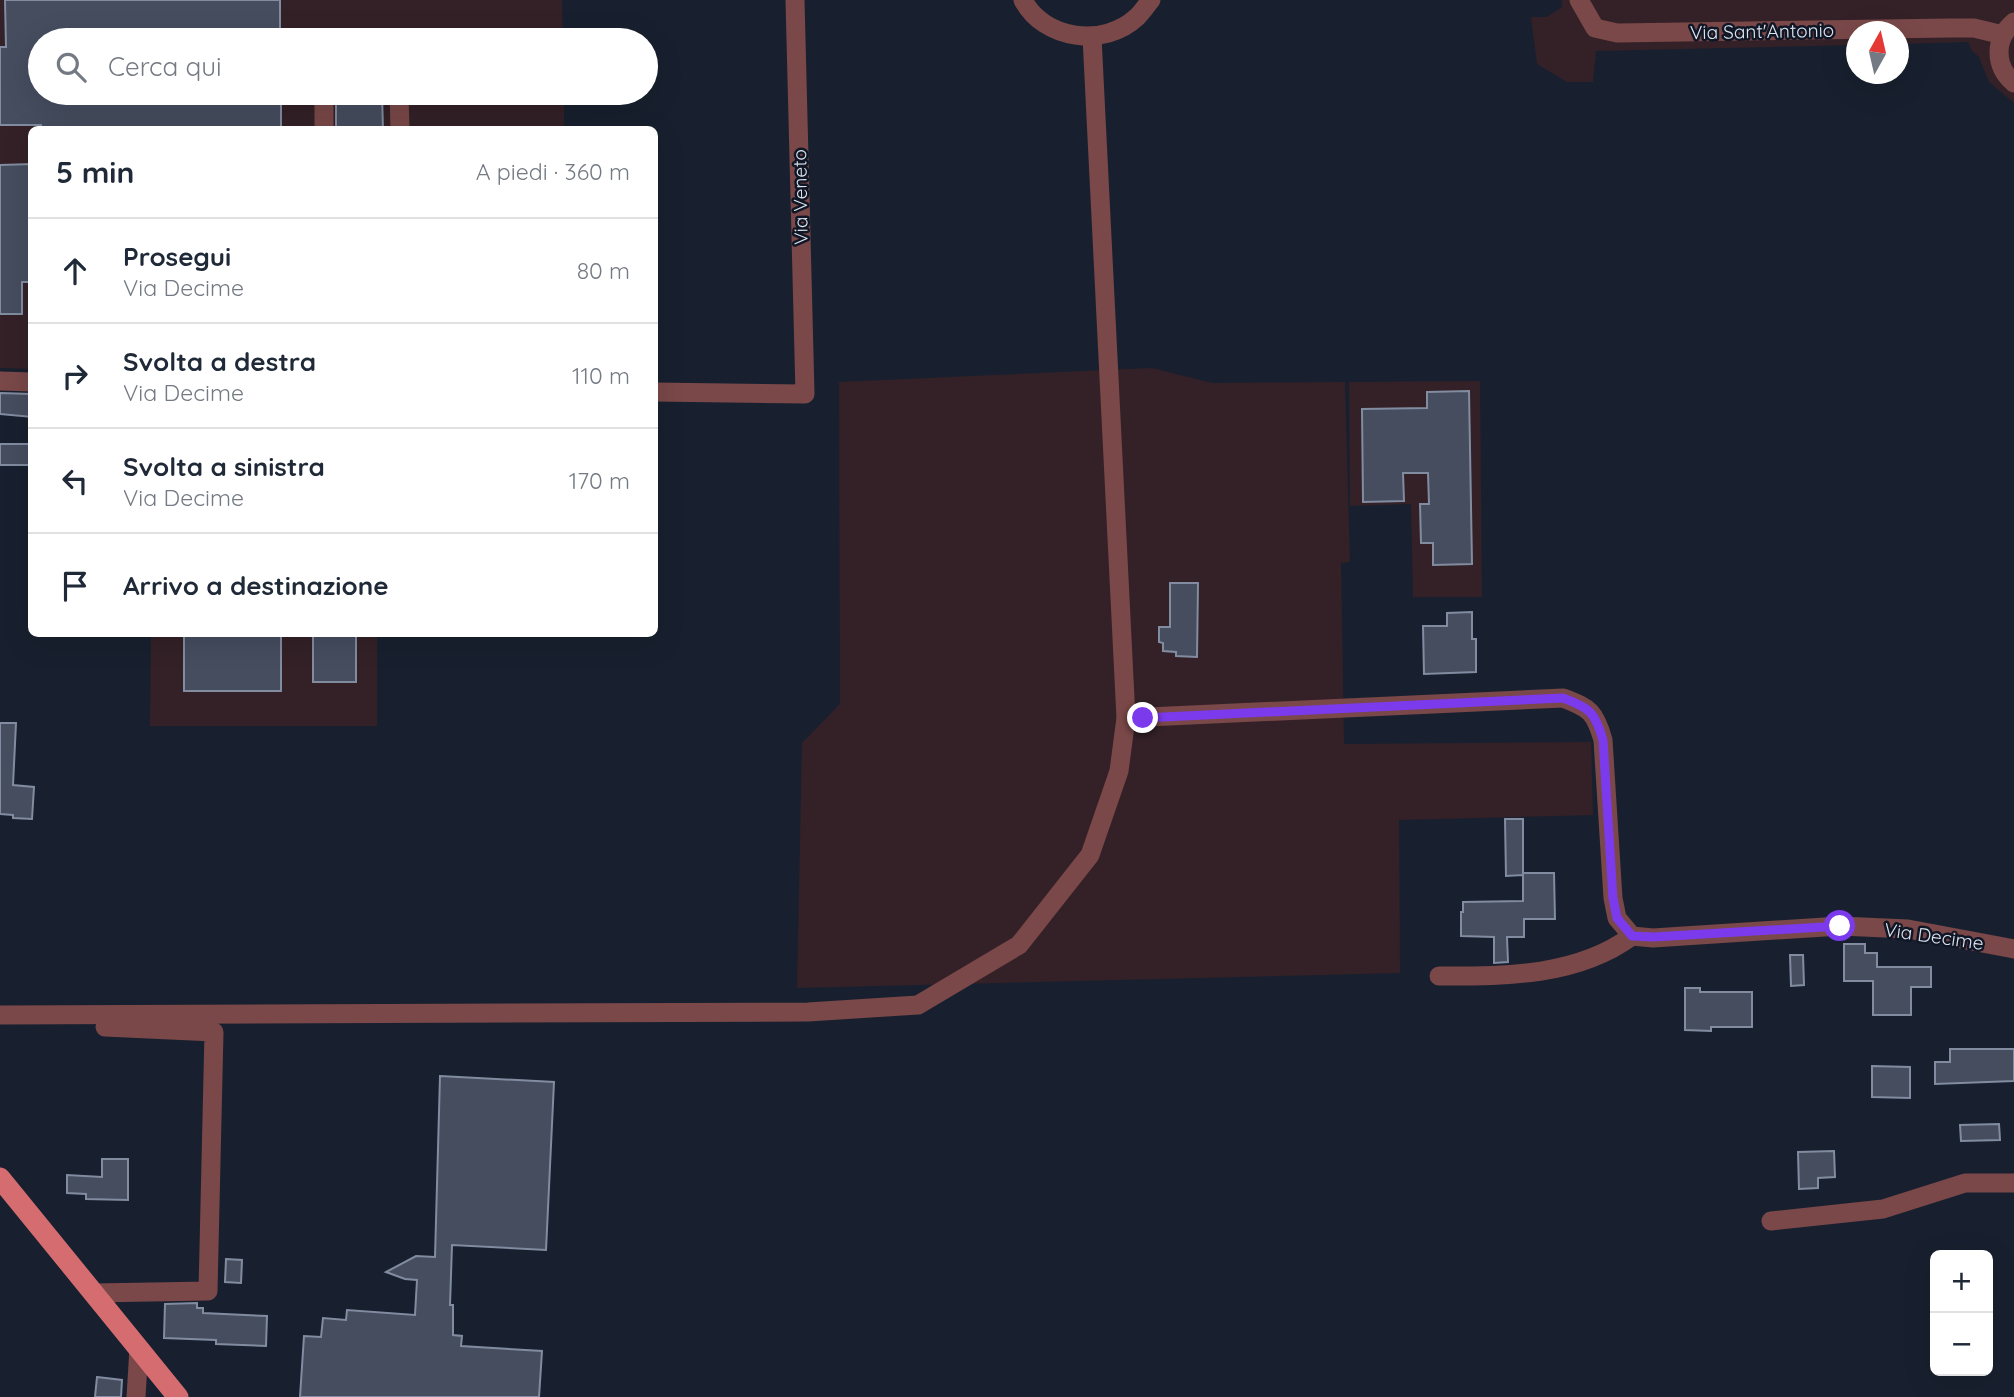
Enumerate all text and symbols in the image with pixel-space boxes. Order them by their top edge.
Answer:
street label: Via Sant'Antonio [1690,18,1834,44]
north arrow [1846,21,1909,84]
search box [28,28,658,105]
icon: search [52,48,90,86]
text: Cerca qui [108,50,222,83]
street label: Via Veneto [787,149,813,245]
text: 5 min [56,153,134,191]
text: A piedi · 360 m [476,157,630,186]
text: Prosegui [123,240,231,273]
icon: ahead [56,252,94,290]
text: 80 m [577,256,630,285]
text: Via Decime [123,273,244,302]
text: Svolta a destra [123,345,316,378]
icon: right [56,357,94,395]
text: 110 m [572,361,630,390]
text: Via Decime [123,378,244,407]
text: Svolta a sinistra [123,450,325,483]
icon: left [56,462,94,500]
text: 170 m [569,466,630,495]
text: Via Decime [123,483,244,512]
icon: arrive [56,567,94,605]
text: Arrivo a destinazione [123,569,389,602]
route end [1127,702,1158,733]
route start [1824,910,1855,941]
street label: Via Decime [1883,917,1985,955]
map controls [1930,1250,1993,1376]
button: + [1930,1250,1993,1313]
button: − [1930,1313,1993,1376]

